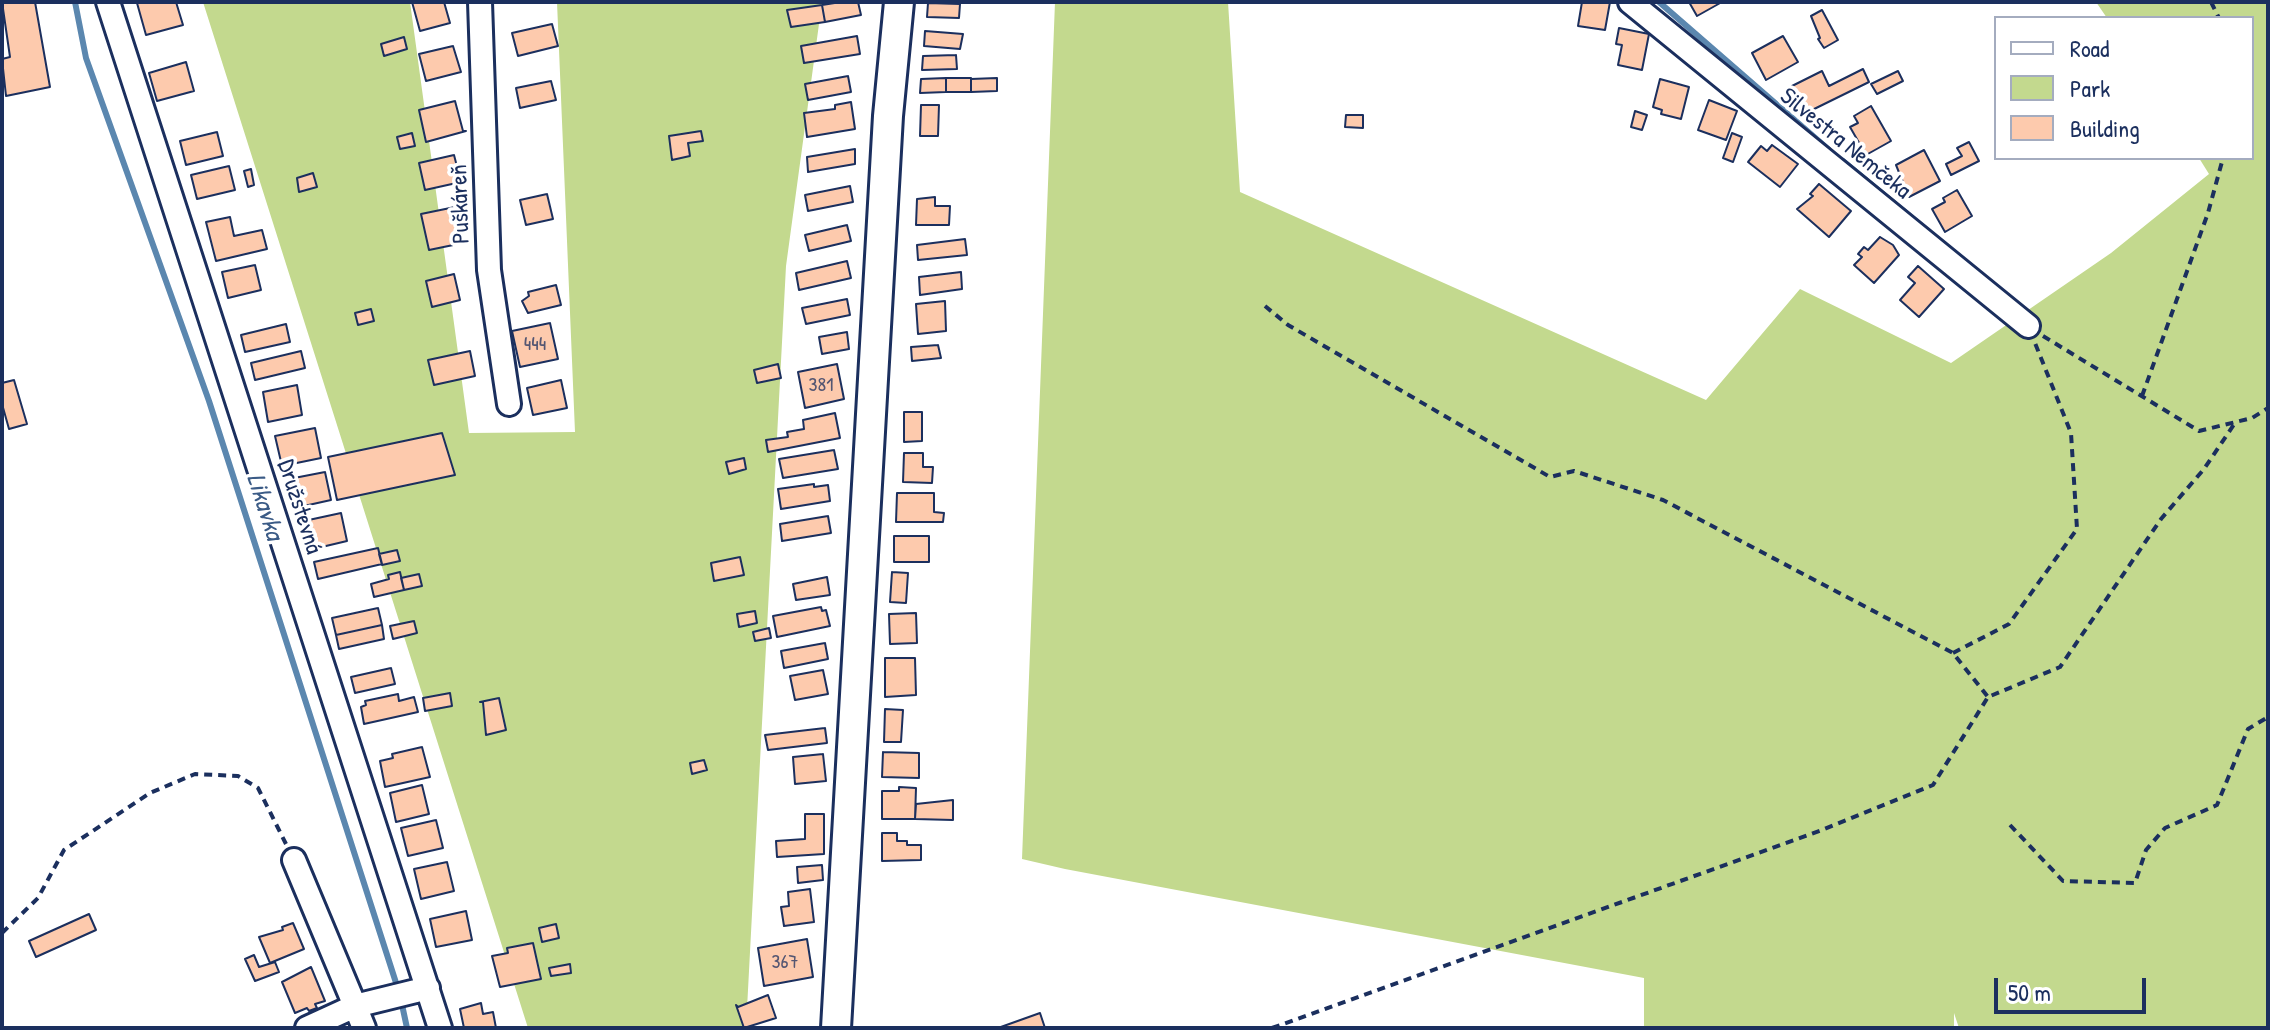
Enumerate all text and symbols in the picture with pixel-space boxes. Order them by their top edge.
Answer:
legend [1994,16,2254,160]
text: Road [2070,32,2109,64]
text: Park [2070,72,2110,104]
street label: Silvestra Nemčeka [1774,82,1916,206]
text: Building [2070,112,2140,144]
street label: Puškáreň [445,164,477,244]
house number: 444 [524,333,546,357]
house number: 381 [809,374,833,398]
street label: Družstevná [270,456,328,558]
water label: Likavka [239,470,289,544]
house number: 367 [772,951,798,975]
scale bar [1998,962,2150,1012]
text: 50 m [2008,976,2051,1008]

